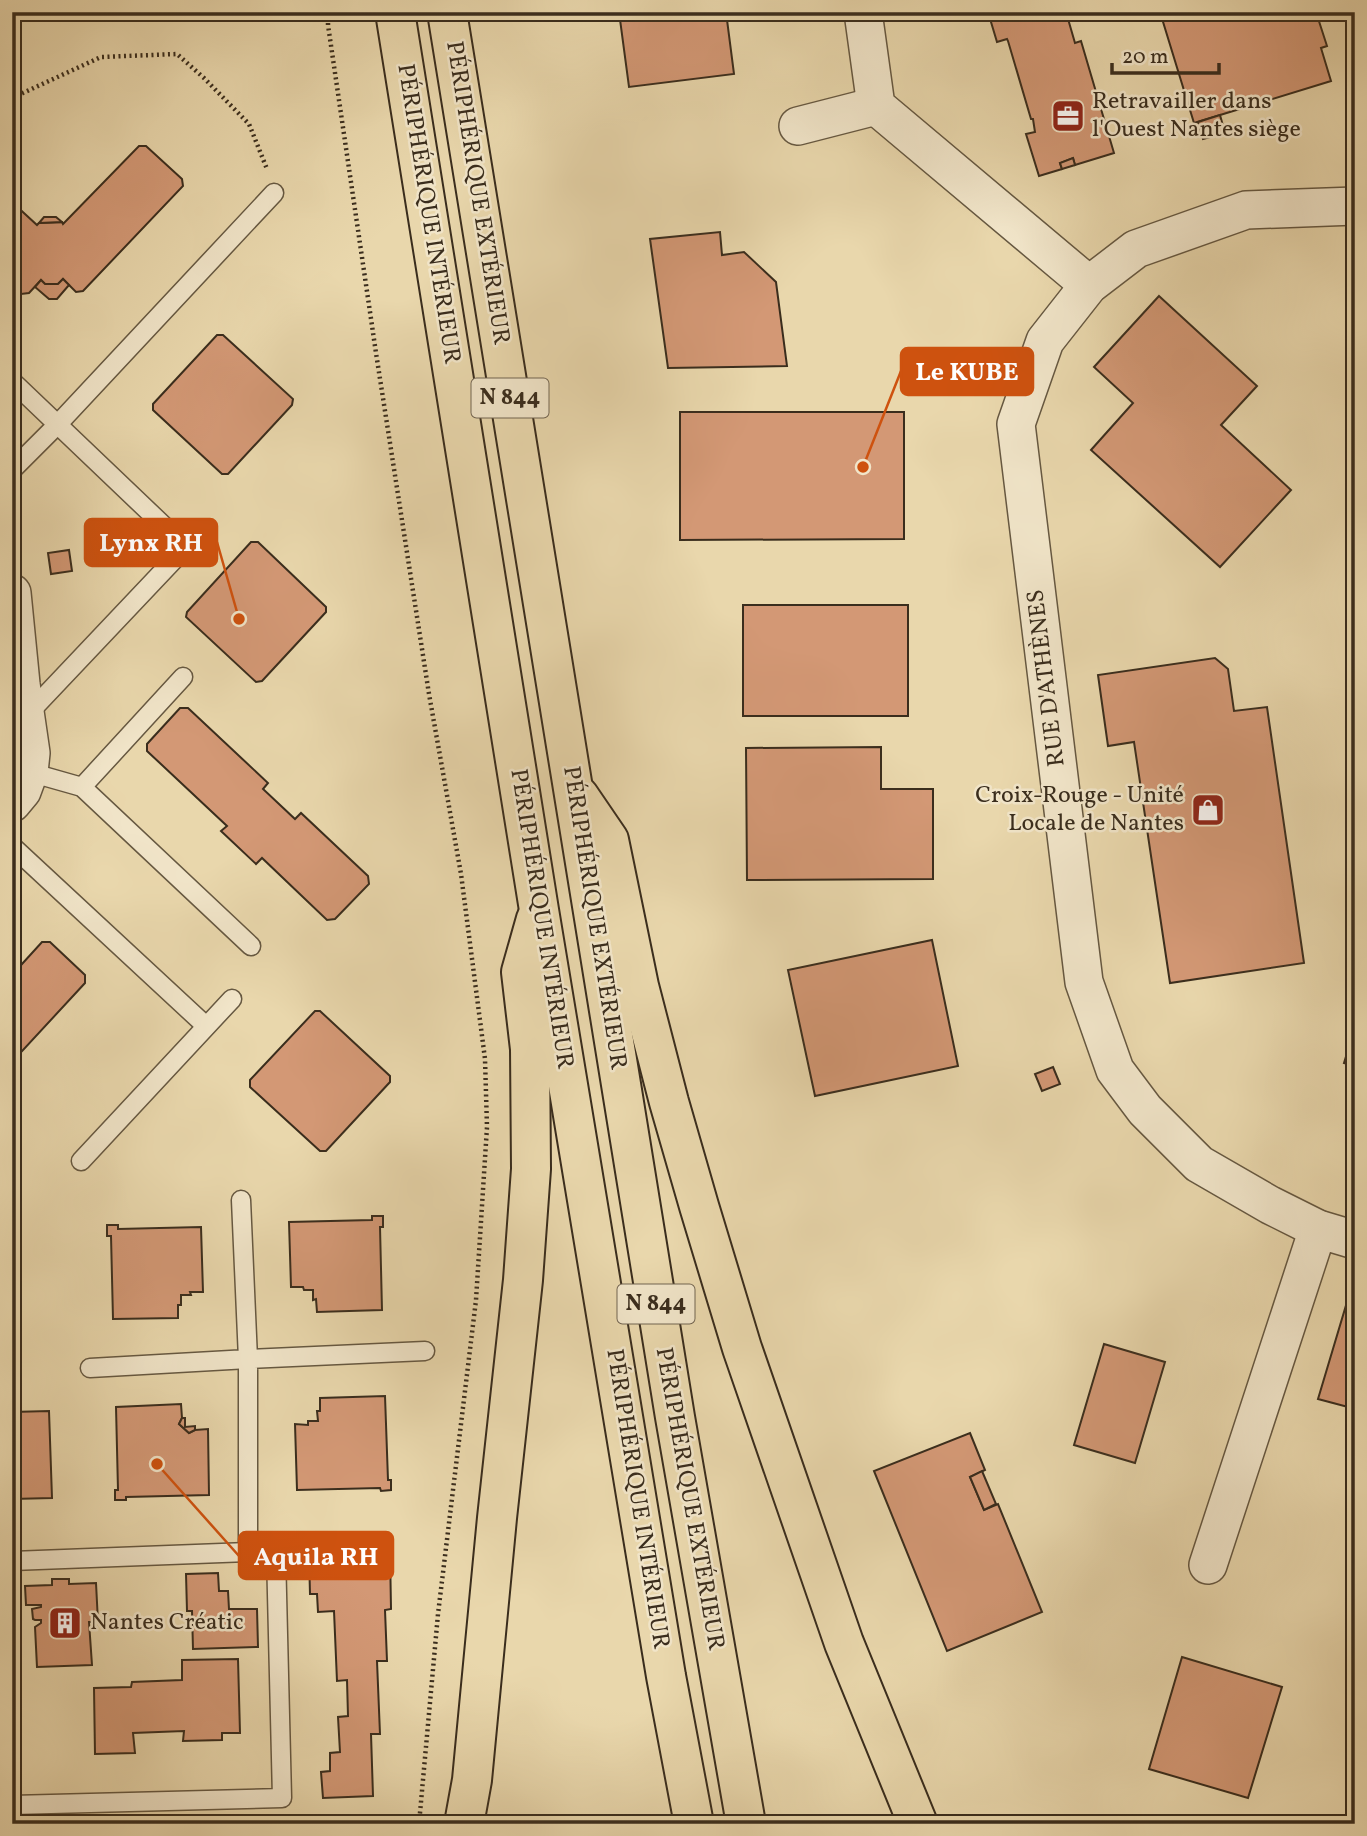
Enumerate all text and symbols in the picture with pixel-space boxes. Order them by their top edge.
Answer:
scale bar [1112,32,1218,76]
street label: PÉRIPHÉRIQUE EXTÉRIEUR [436,39,518,347]
text: 20 m [1122,43,1168,72]
street label: PÉRIPHÉRIQUE INTÉRIEUR [387,61,469,367]
place label: Retravailler dans l'Ouest Nantes siège [1092,85,1301,147]
office icon: Retravailler dans l'Ouest Nantes siège [1049,97,1087,135]
callout: Le KUBE [901,348,1033,395]
text: Le KUBE [915,355,1019,391]
road number: N 844 [472,378,548,418]
callout: Lynx RH [85,519,217,566]
text: Lynx RH [99,526,203,562]
street label: RUE D'ATHÈNES [1019,588,1075,768]
street label: PÉRIPHÉRIQUE EXTÉRIEUR [553,764,635,1072]
street label: PÉRIPHÉRIQUE INTÉRIEUR [500,766,582,1072]
place label: Croix-Rouge - Unité Locale de Nantes [975,779,1184,841]
shop icon: Croix-Rouge - Unité Locale de Nantes [1189,791,1227,829]
road number: N 844 [618,1284,694,1324]
street label: PÉRIPHÉRIQUE EXTÉRIEUR [646,1345,732,1653]
street label: PÉRIPHÉRIQUE INTÉRIEUR [596,1346,678,1652]
callout: Aquila RH [239,1532,393,1579]
text: Aquila RH [253,1540,379,1576]
building icon: Nantes Créatic [46,1604,84,1642]
place label: Nantes Créatic [90,1606,244,1640]

